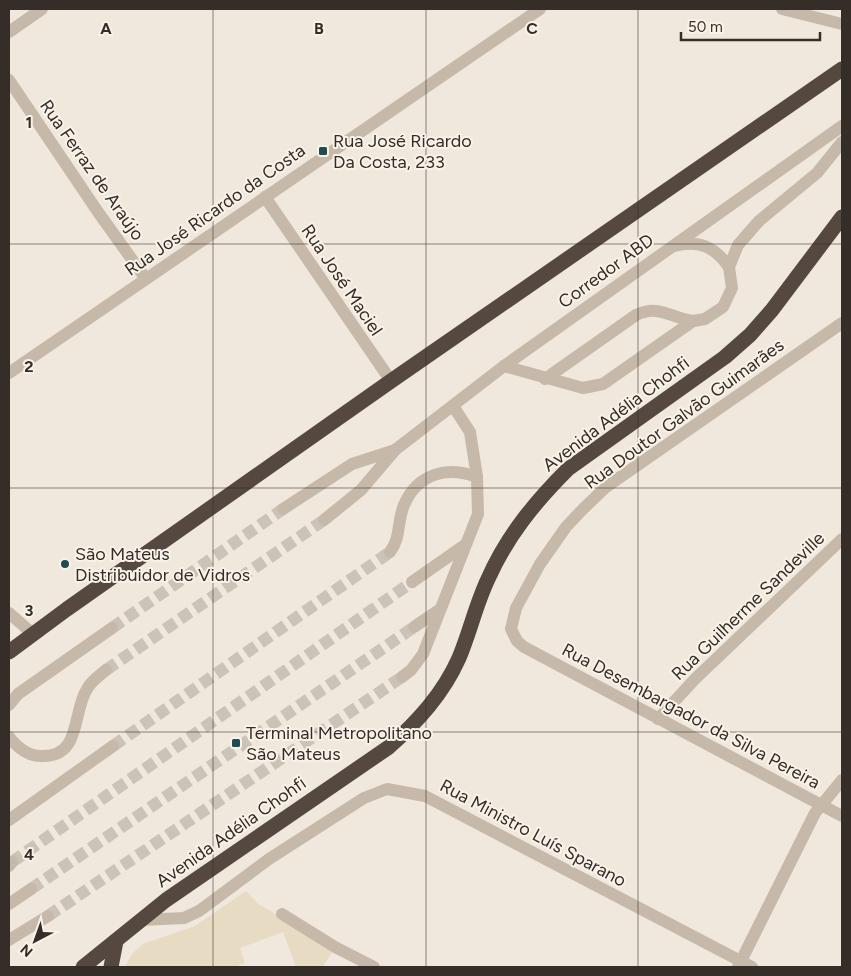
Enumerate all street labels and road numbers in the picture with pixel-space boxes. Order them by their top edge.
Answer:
street label: Rua Ferraz de Araújo [35,95,149,245]
street label: Rua José Ricardo da Costa [121,139,309,281]
street label: Rua José Maciel [297,220,387,340]
street label: Corredor ABD [554,229,658,313]
street label: Rua Doutor Galvão Guimarães [580,334,788,494]
street label: Avenida Adélia Chohfi [538,352,694,476]
street label: Rua Guilherme Sandeville [667,527,829,685]
street label: Rua Desembargador da Silva Pereira [558,638,824,794]
street label: Avenida Adélia Chohfi [152,772,310,892]
street label: Rua Ministro Luís Sparano [436,775,630,891]

